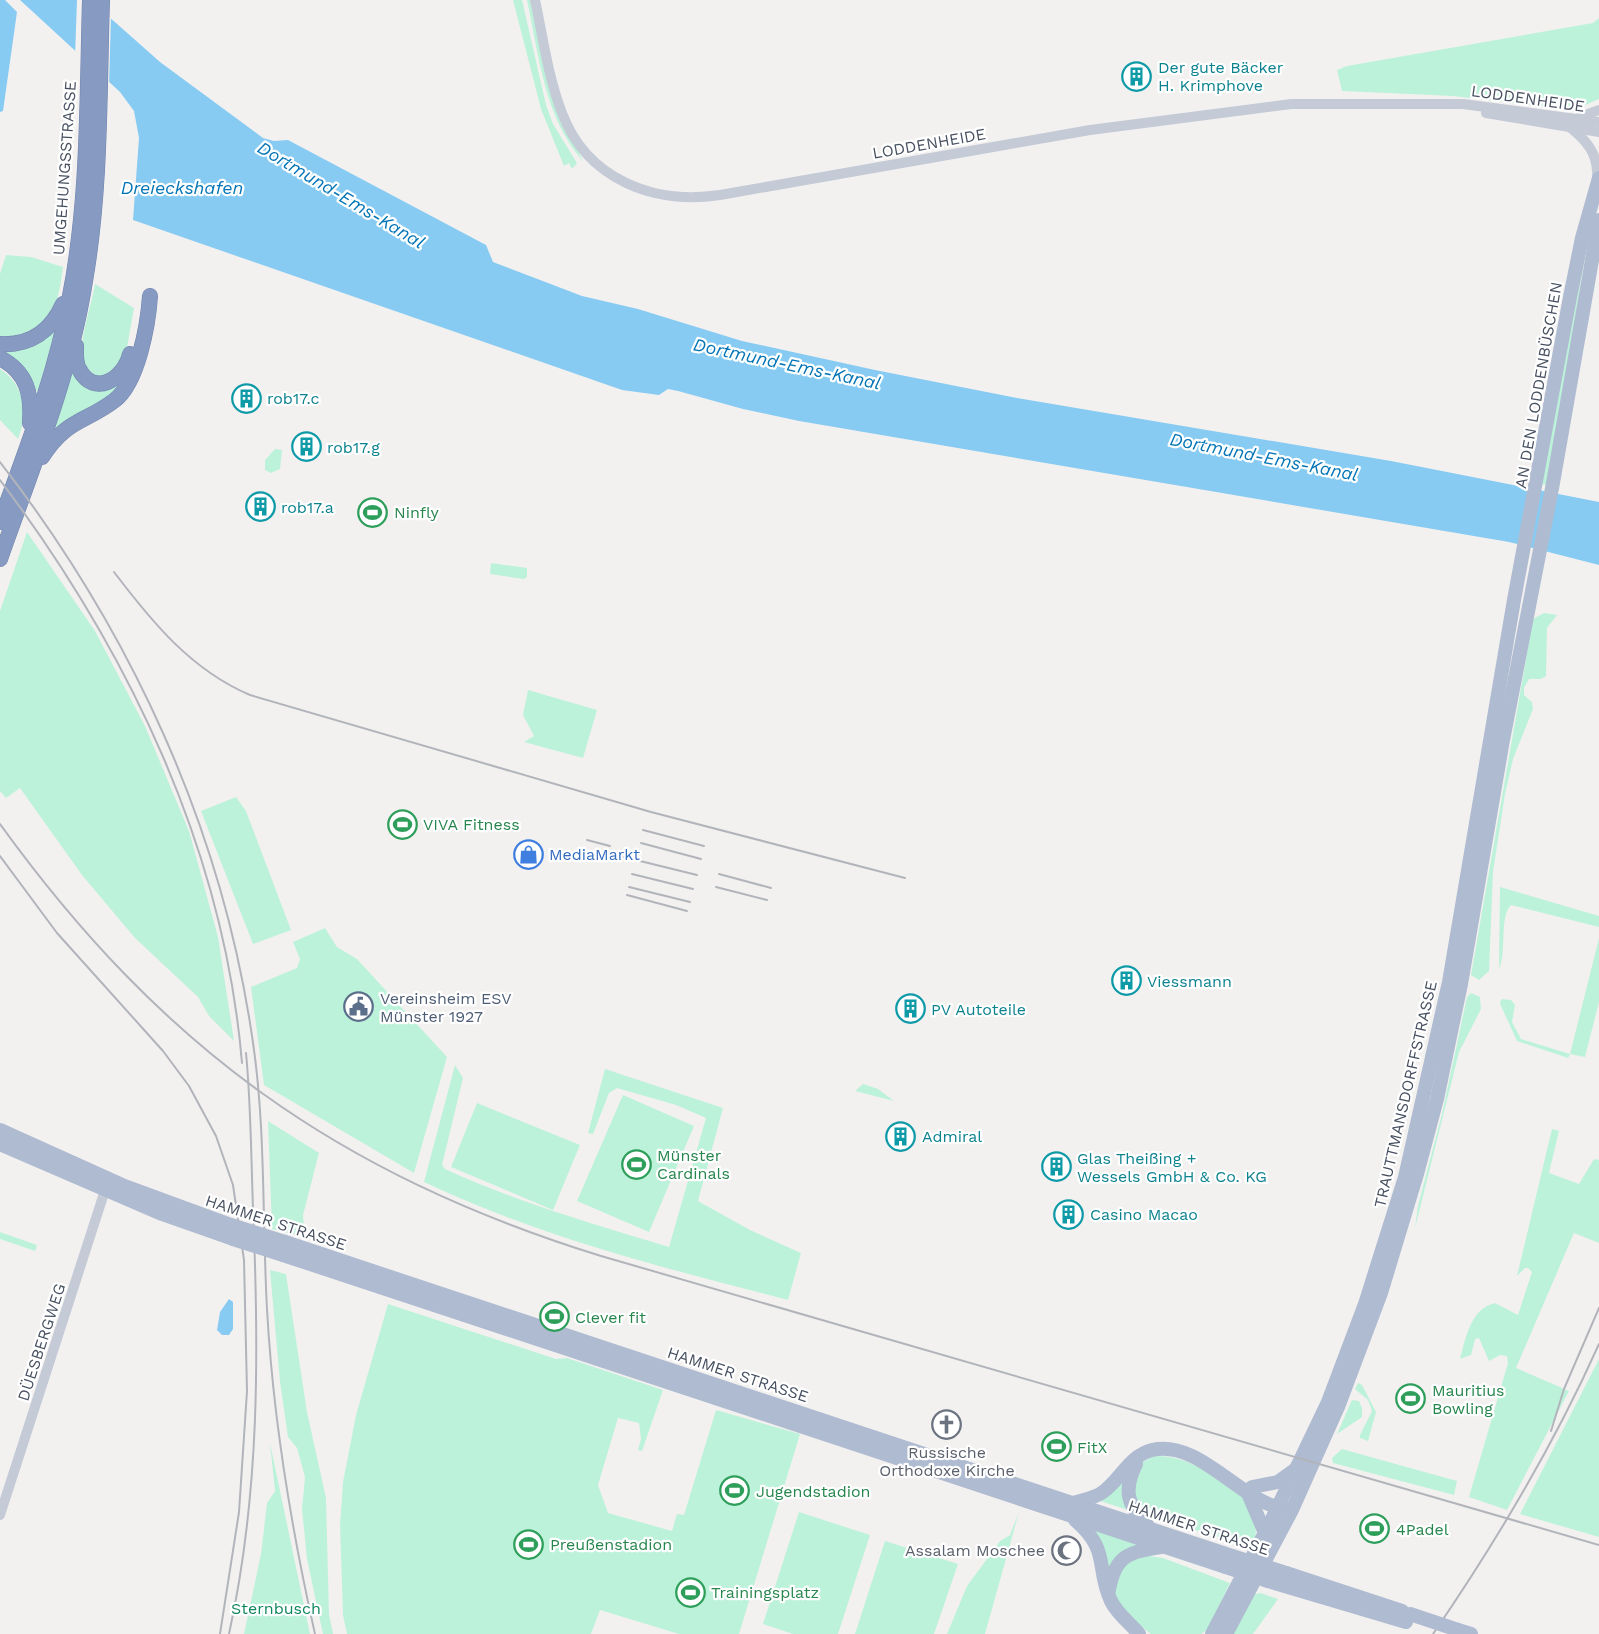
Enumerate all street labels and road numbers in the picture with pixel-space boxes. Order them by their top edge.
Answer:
street label: UMGEHUNGSSTRASSE [49,80,80,256]
street label: LODDENHEIDE [1470,81,1586,116]
street label: LODDENHEIDE [871,124,987,163]
street label: AN DEN LODDENBÜSCHEN [1511,280,1566,490]
street label: TRAUTTMANSDORFFSTRASSE [1370,979,1441,1209]
street label: HAMMER STRASSE [203,1191,349,1254]
street label: DÜESBERGWEG [13,1281,70,1404]
street label: HAMMER STRASSE [665,1343,811,1406]
street label: HAMMER STRASSE [1126,1496,1272,1559]

